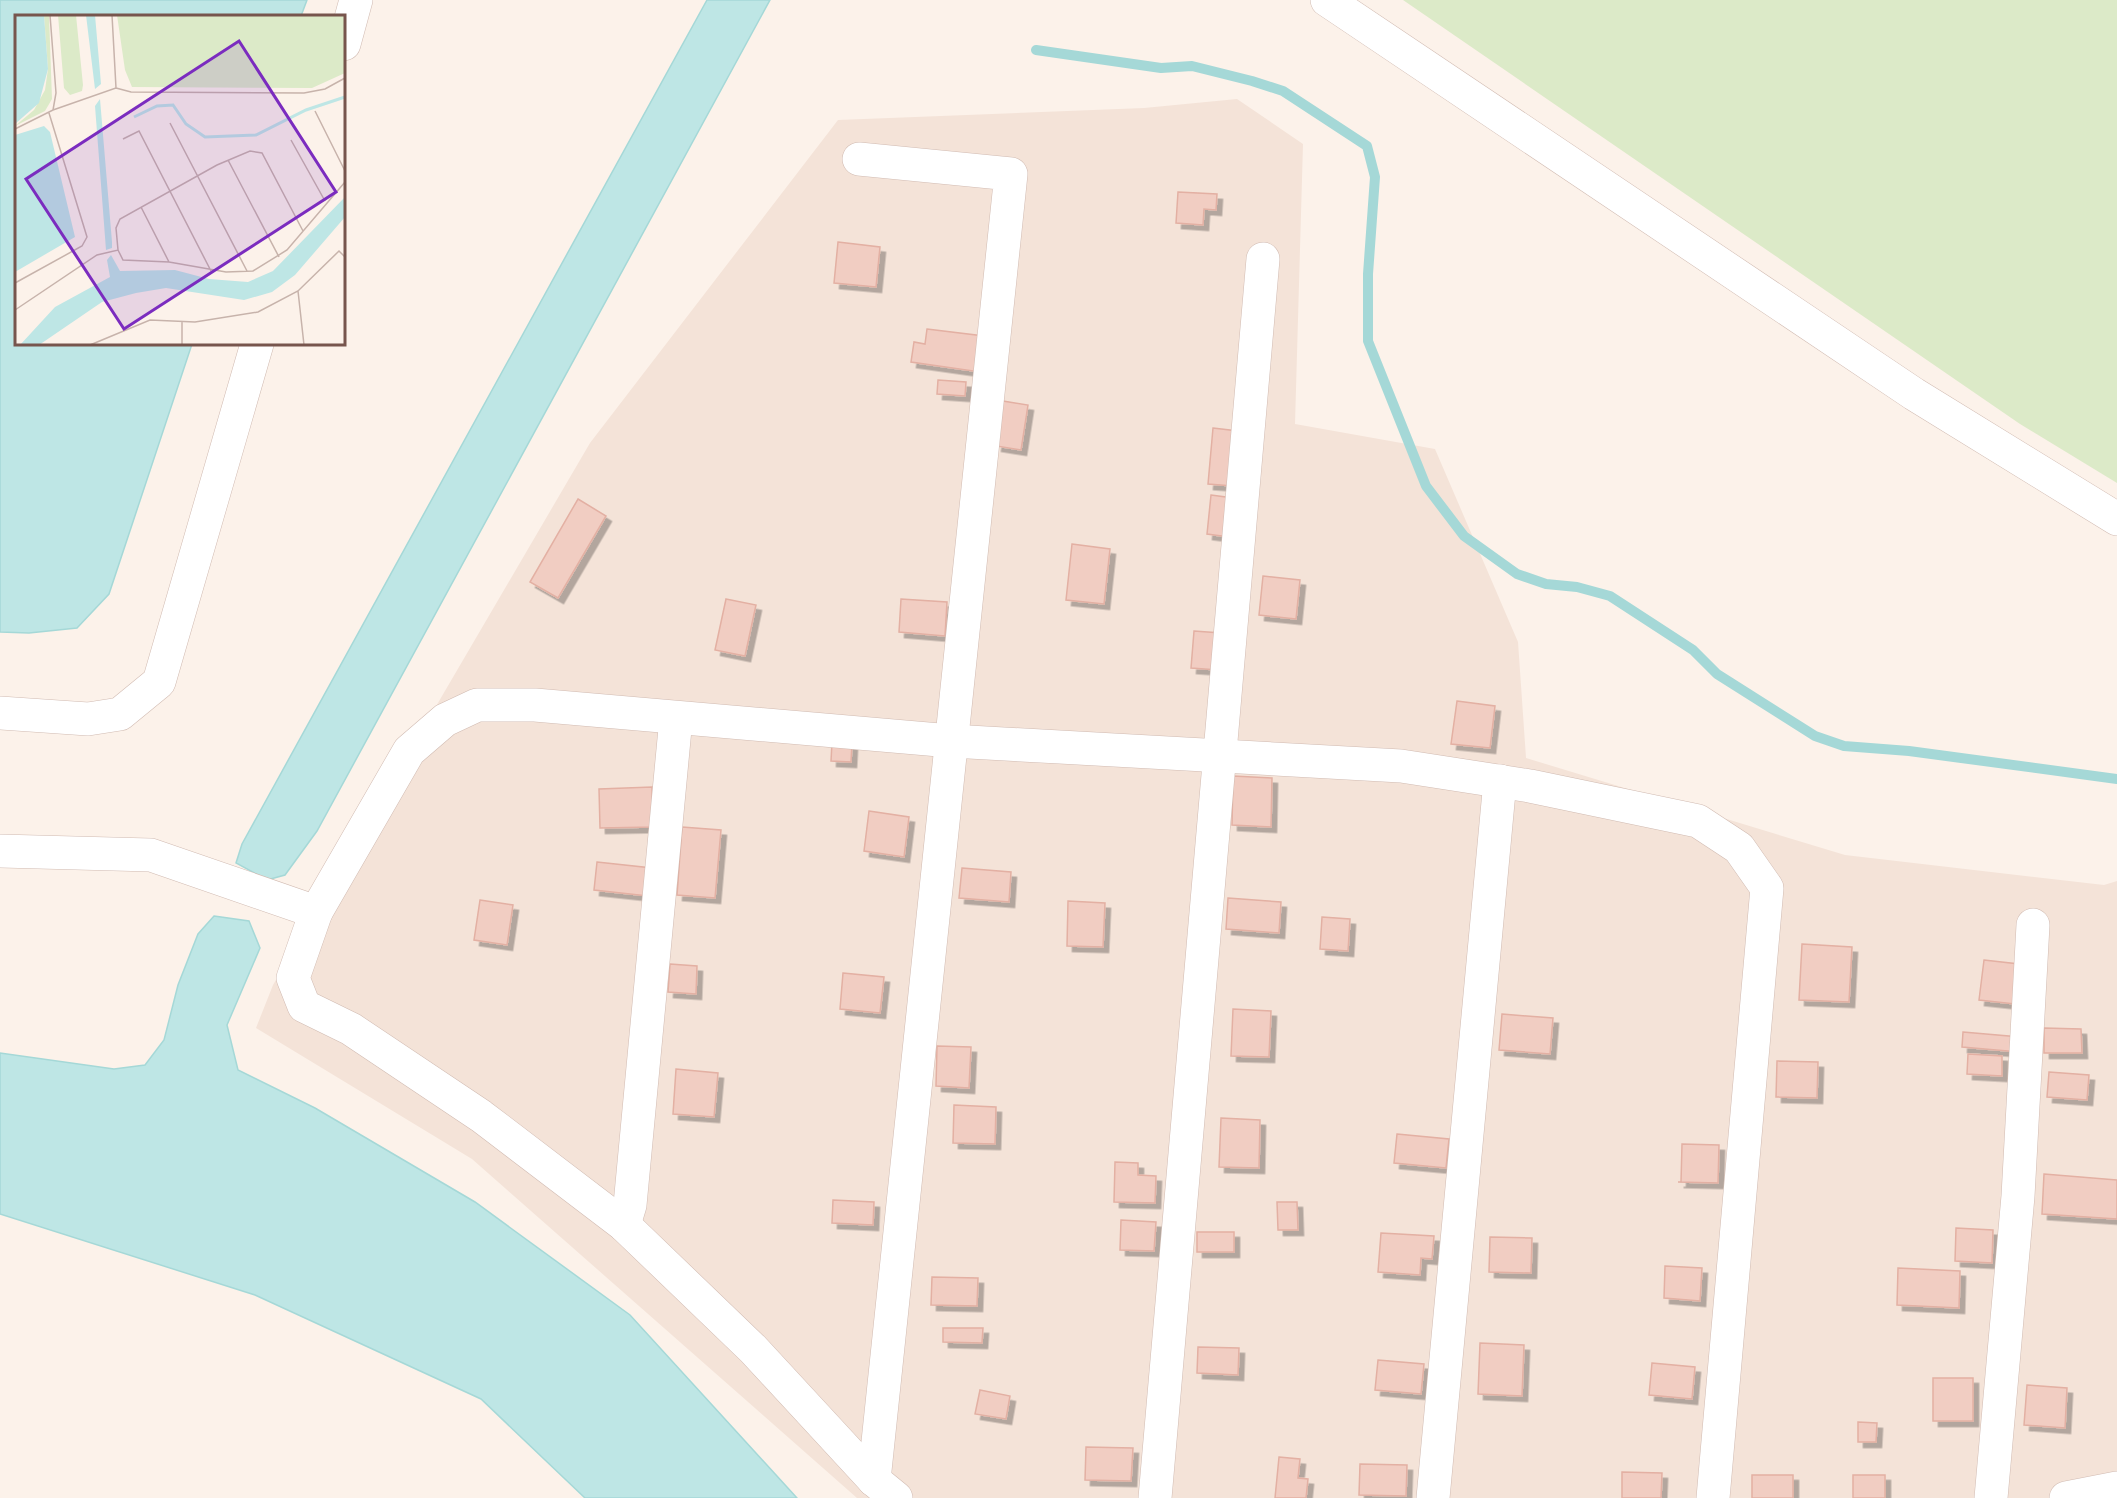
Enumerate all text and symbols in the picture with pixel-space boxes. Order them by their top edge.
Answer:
inset map [15,15,345,345]

